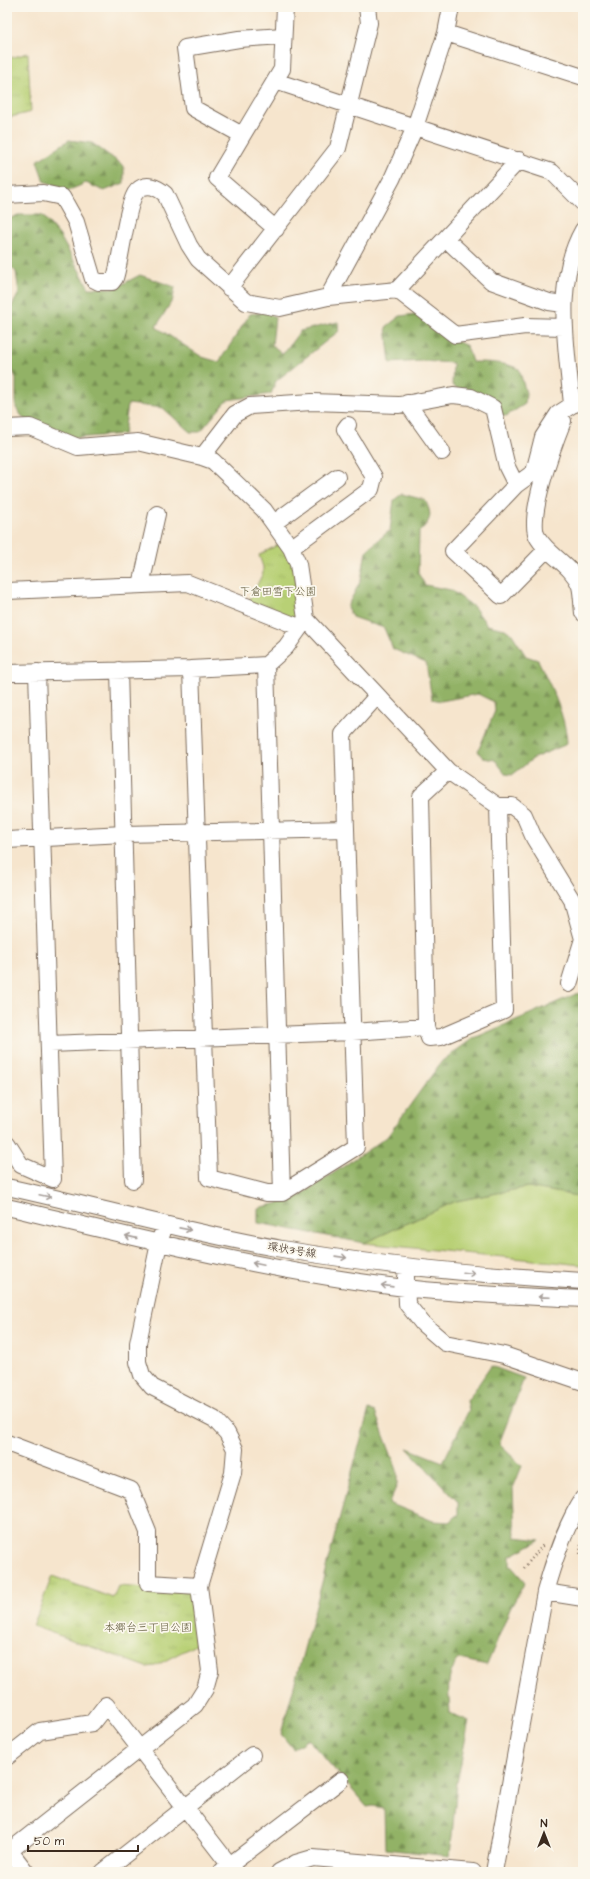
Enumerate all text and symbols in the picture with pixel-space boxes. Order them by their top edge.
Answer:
park label: 下倉田雪下公園 [240,584,317,599]
one-way arrow [38,1192,51,1200]
one-way arrow [178,1226,191,1234]
one-way arrow [125,1232,138,1240]
street label: 環状3号線 [266,1239,318,1261]
one-way arrow [334,1253,347,1261]
one-way arrow [252,1260,265,1268]
one-way arrow [463,1270,476,1277]
one-way arrow [380,1282,393,1289]
one-way arrow [538,1293,551,1301]
park label: 本郷台三丁目公園 [104,1620,192,1635]
north arrow [524,1813,564,1853]
text: N [541,1816,548,1831]
scale bar [28,1827,138,1853]
text: 50 m [34,1833,65,1850]

